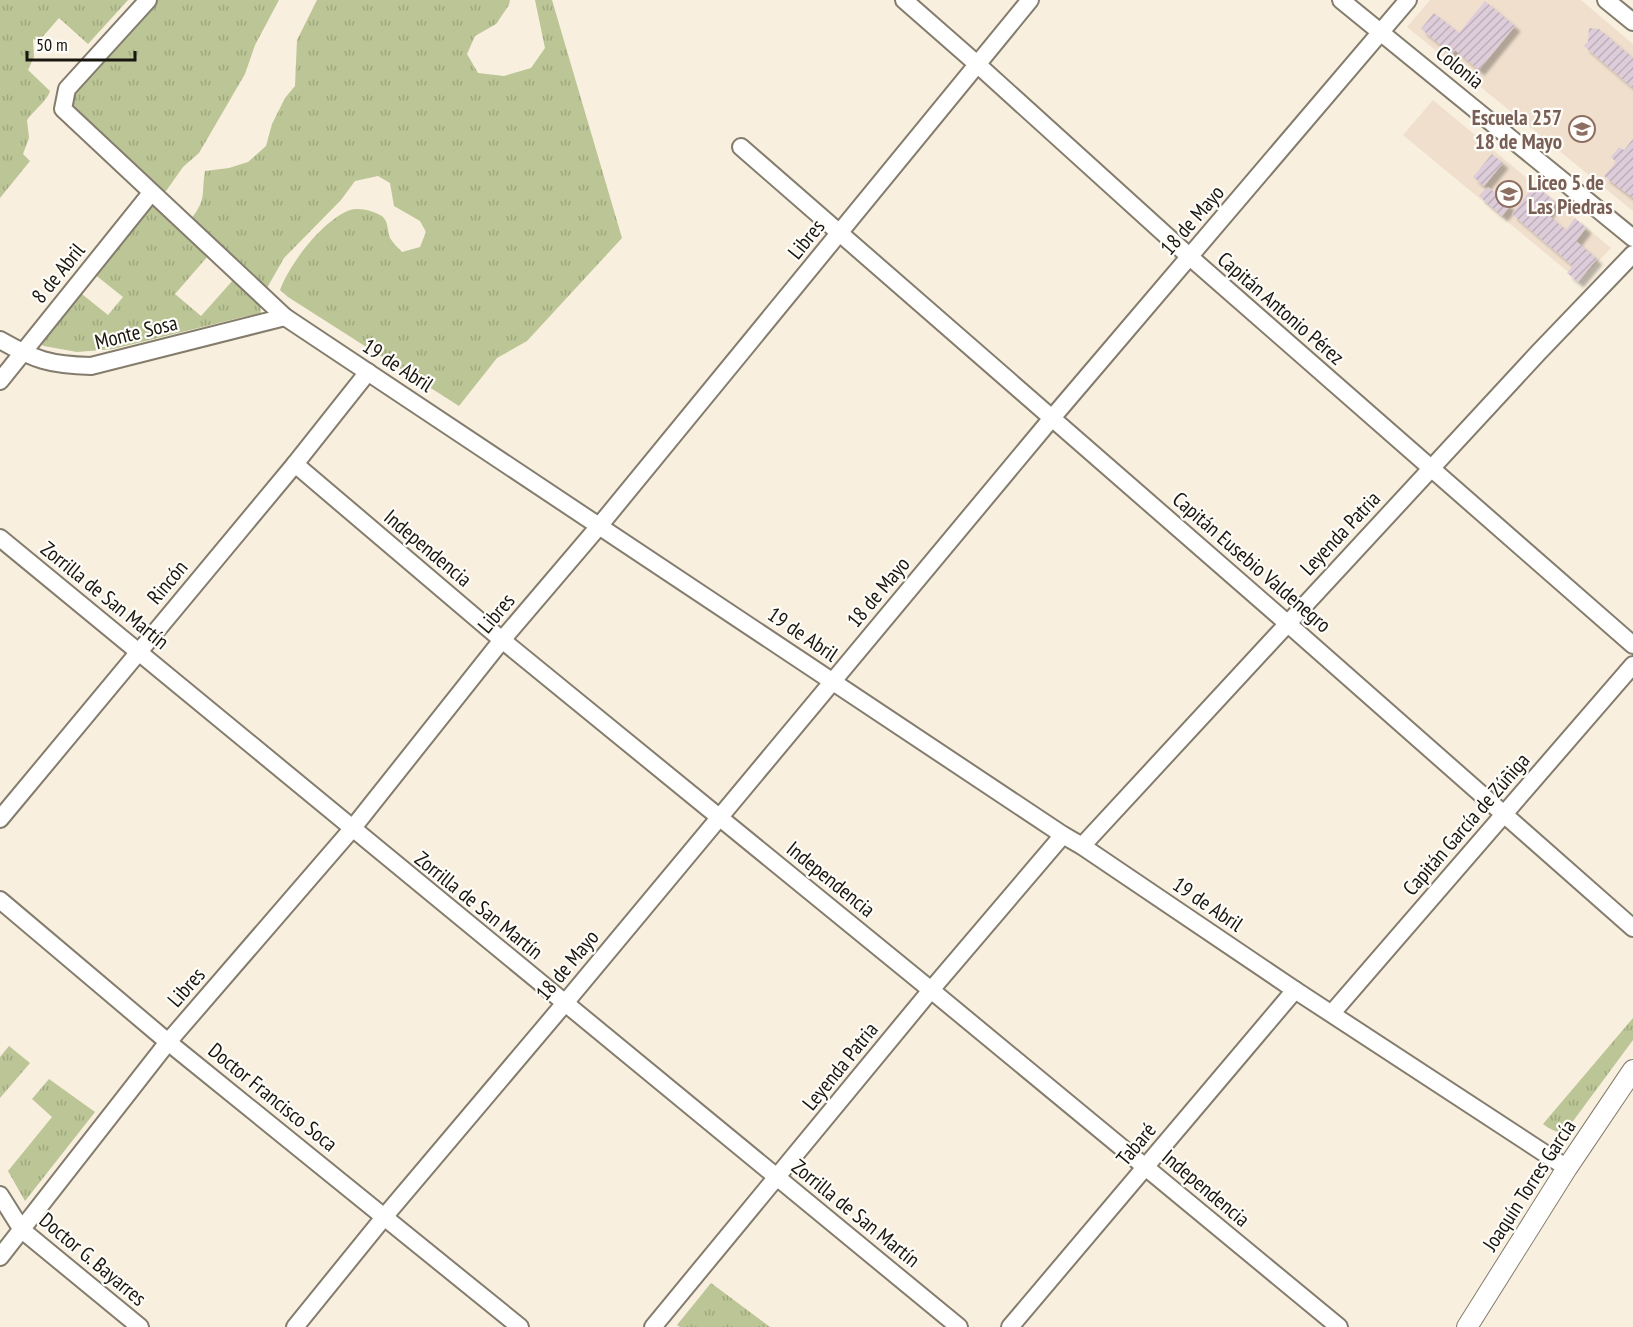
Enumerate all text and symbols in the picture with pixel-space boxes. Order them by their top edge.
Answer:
scale bar [27,24,135,62]
text: 50 m [36,33,68,56]
street label: Colonia [1430,39,1490,95]
place label: Escuela 257 18 de Mayo [1472,104,1562,155]
school or university icon: Escuela 257 18 de Mayo [1567,114,1597,144]
place label: Liceo 5 de Las Piedras [1528,169,1612,220]
street label: 18 de Mayo [1154,179,1230,261]
school or university icon: Liceo 5 de Las Piedras [1494,179,1524,209]
street label: Libres [782,213,830,265]
street label: 8 de Abril [26,237,91,309]
street label: Capitán Antonio Pérez [1212,246,1350,370]
street label: Monte Sosa [92,309,180,355]
street label: 19 de Abril [357,332,439,398]
street label: Leyenda Patria [1294,485,1386,581]
street label: Capitán Eusebio Valdenegro [1167,486,1337,638]
street label: Independencia [379,503,477,593]
street label: Zorrilla de San Martín [35,535,175,655]
street label: 18 de Mayo [841,551,915,633]
street label: Rincón [141,554,193,610]
street label: Libres [472,587,520,639]
street label: 19 de Abril [763,601,843,667]
street label: Capitán García de Zúñiga [1397,747,1535,901]
street label: Independencia [781,835,881,923]
street label: Zorrilla de San Martín [409,845,549,965]
street label: 19 de Abril [1168,871,1248,937]
street label: 18 de Mayo [530,924,604,1006]
street label: Libres [161,962,211,1012]
street label: Leyenda Patria [796,1016,884,1116]
street label: Doctor Francisco Soca [203,1037,343,1157]
street label: Joaquín Torres García [1476,1114,1582,1257]
street label: Tabaré [1110,1117,1162,1171]
street label: Independencia [1157,1143,1255,1233]
street label: Zorrilla de San Martín [786,1153,926,1273]
street label: Doctor G. Bayarres [34,1206,152,1312]

